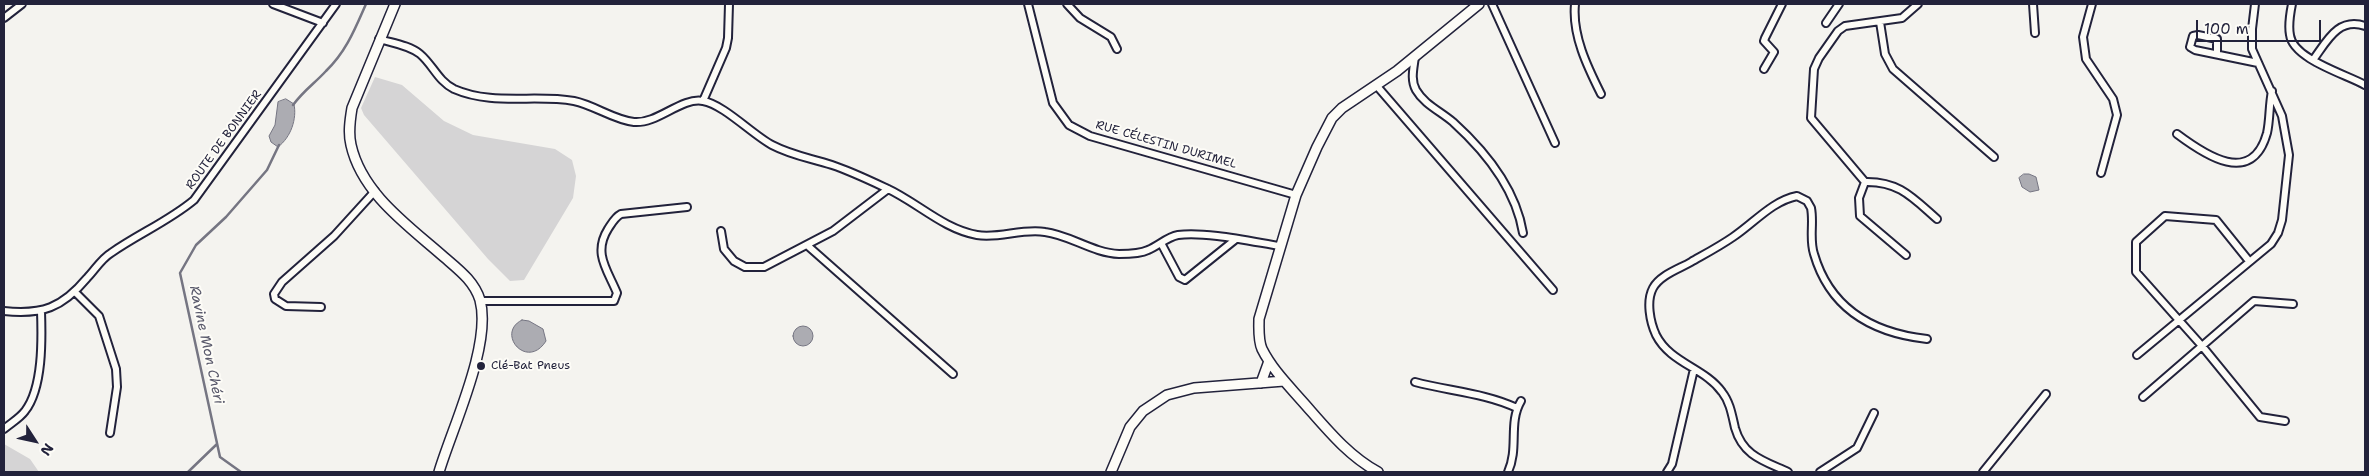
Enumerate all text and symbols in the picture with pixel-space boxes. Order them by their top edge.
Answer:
scale bar [2199,10,2324,42]
text: 100 m [2204,19,2249,39]
street label: ROUTE DE BONNIER [183,88,265,192]
street label: RUE CÉLESTIN DURIMEL [1094,118,1238,172]
water label: Ravine Mon Chéri [185,284,227,406]
place label: Clé-Bat Pneus [491,359,570,373]
marker: Clé-Bat Pneus [475,360,487,372]
north arrow [10,416,60,466]
text: N [37,440,58,459]

